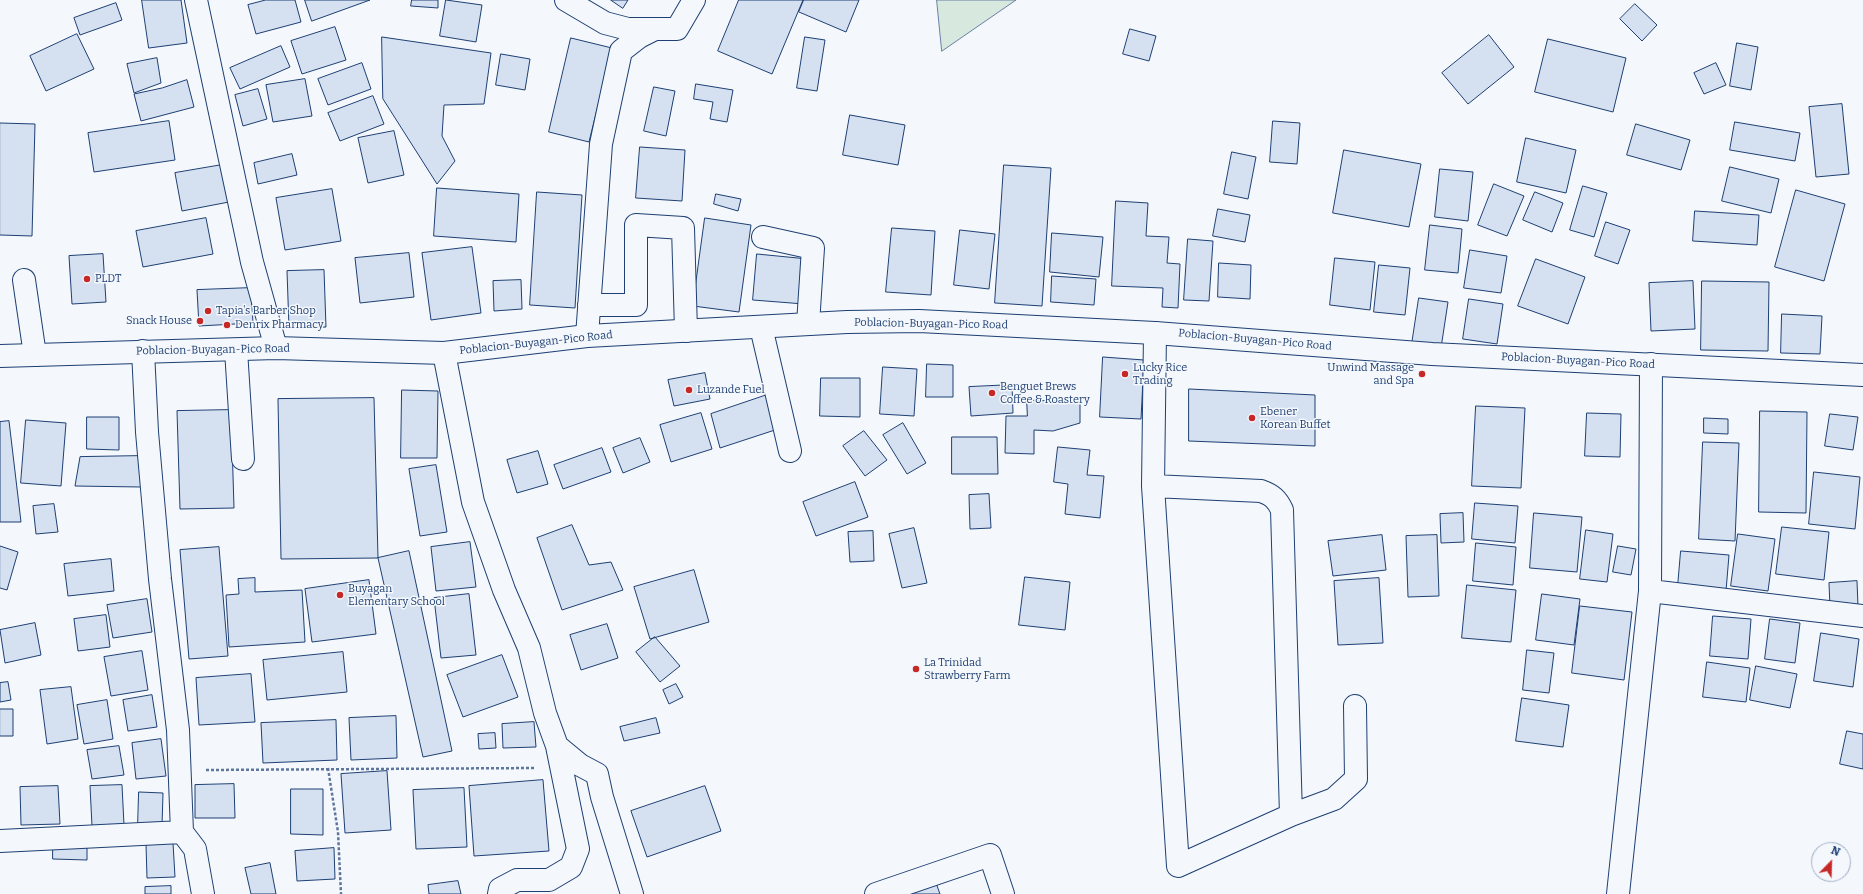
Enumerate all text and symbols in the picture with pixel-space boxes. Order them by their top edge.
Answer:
place label: PLDT [95,272,121,286]
marker: PLDT [82,274,92,284]
place label: Tapia's Barber Shop [216,304,316,318]
marker: Tapia's Barber Shop [203,306,213,316]
place label: Snack House [126,314,192,328]
marker: Snack House [195,316,205,326]
street label: Poblacion-Buyagan-Pico Road [854,316,1008,332]
place label: Denrix Pharmacy [235,318,324,332]
marker: Denrix Pharmacy [222,320,232,330]
street label: Poblacion-Buyagan-Pico Road [1178,327,1332,353]
street label: Poblacion-Buyagan-Pico Road [459,328,613,358]
street label: Poblacion-Buyagan-Pico Road [136,342,290,358]
street label: Poblacion-Buyagan-Pico Road [1501,350,1655,372]
place label: Lucky Rice Trading [1133,361,1187,387]
place label: Unwind Massage and Spa [1327,361,1414,387]
marker: Lucky Rice Trading [1120,369,1130,379]
marker: Unwind Massage and Spa [1417,369,1427,379]
place label: Benguet Brews Coffee & Roastery [1000,380,1090,406]
place label: Luzande Fuel [697,383,765,397]
marker: Luzande Fuel [684,385,694,395]
marker: Benguet Brews Coffee & Roastery [987,388,997,398]
place label: Ebener Korean Buffet [1260,405,1331,431]
marker: Ebener Korean Buffet [1247,413,1257,423]
place label: Buyagan Elementary School [348,582,445,608]
marker: Buyagan Elementary School [335,590,345,600]
place label: La Trinidad Strawberry Farm [924,656,1011,682]
marker: La Trinidad Strawberry Farm [911,664,921,674]
north arrow [1811,842,1851,882]
text: N [1829,844,1842,859]

